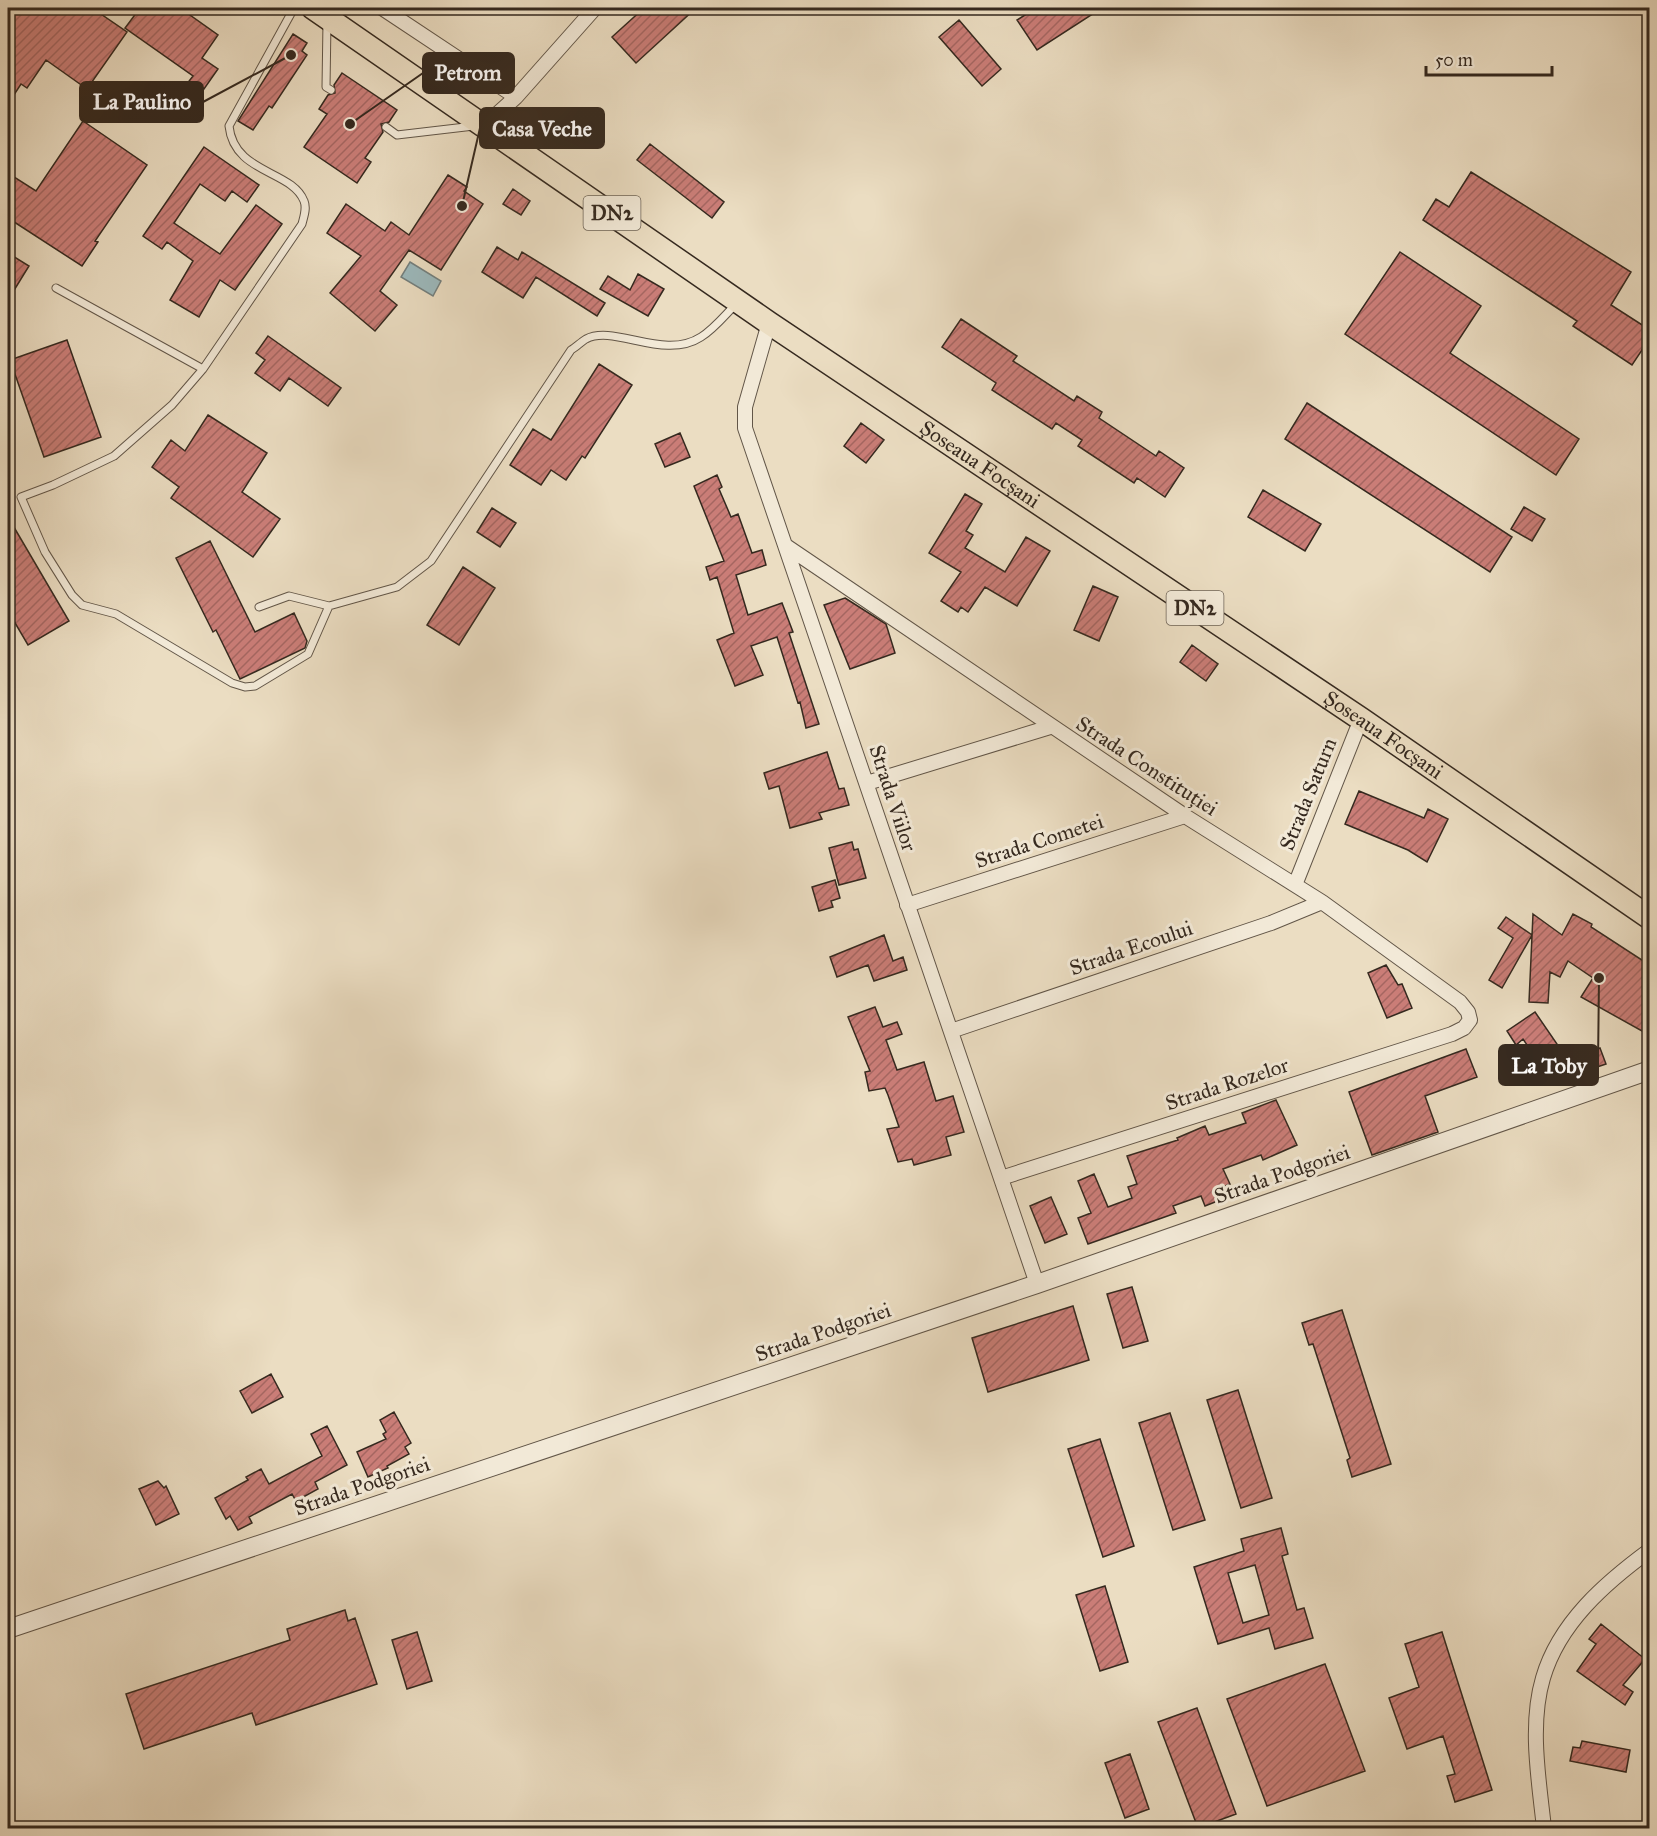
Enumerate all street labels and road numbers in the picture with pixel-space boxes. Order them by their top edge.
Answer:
road number: DN2 [584,196,640,230]
street label: Șoseaua Focșani [915,415,1045,514]
road number: DN2 [1166,591,1224,625]
street label: Șoseaua Focșani [1319,685,1449,785]
street label: Strada Constituției [1071,711,1223,822]
street label: Strada Saturn [1274,734,1342,854]
street label: Strada Viilor [864,741,922,855]
street label: Strada Cometei [972,808,1107,874]
street label: Strada Ecoului [1066,915,1196,981]
street label: Strada Rozelor [1162,1052,1292,1116]
street label: Strada Podgoriei [1211,1139,1353,1209]
street label: Strada Podgoriei [752,1297,894,1367]
street label: Strada Podgoriei [291,1451,433,1521]

